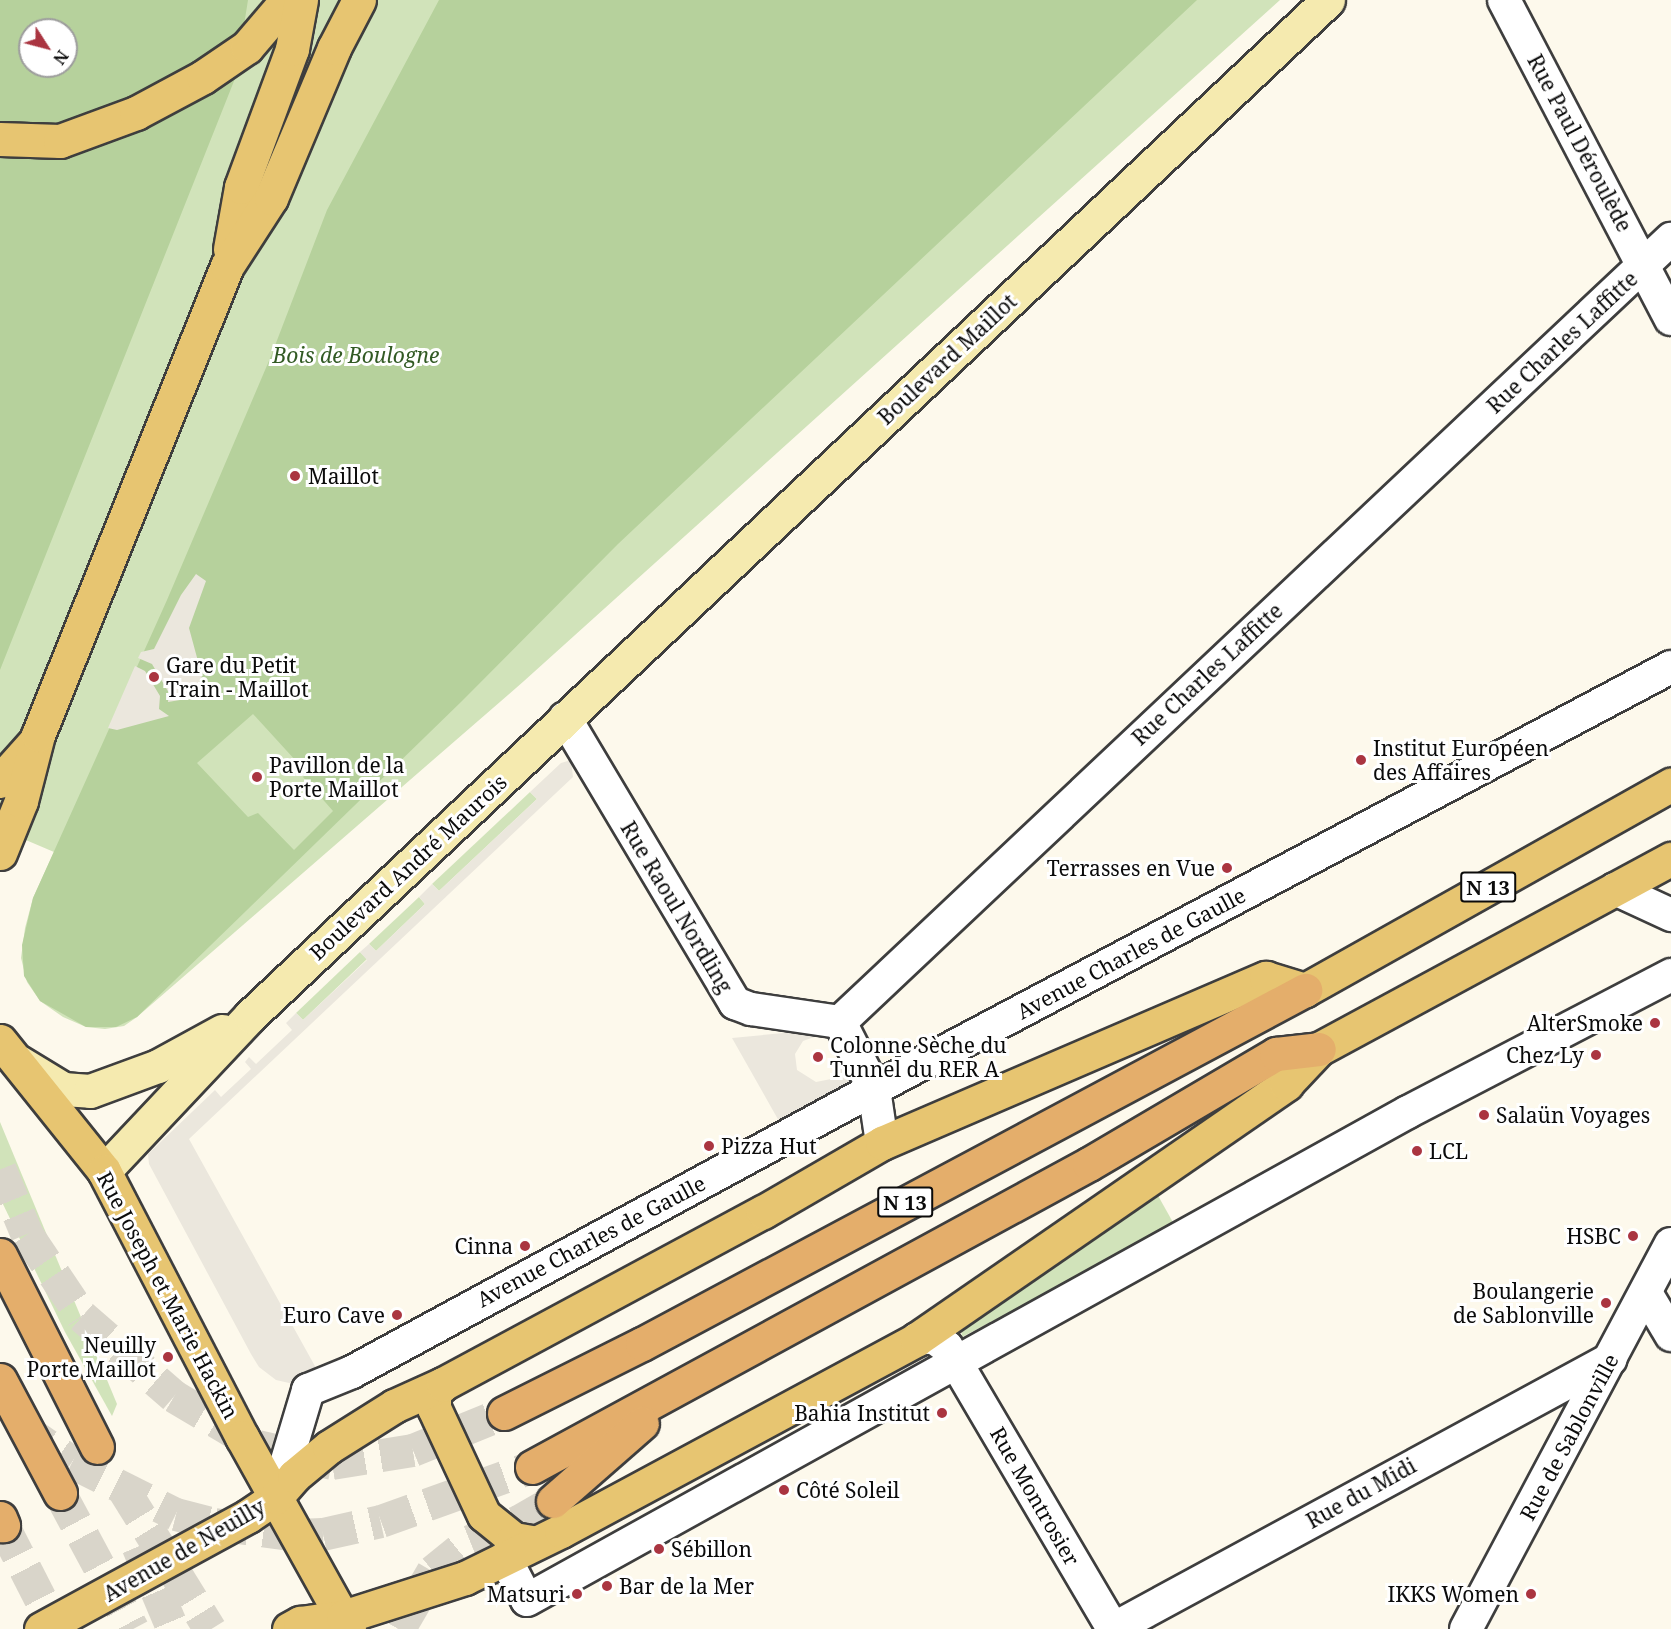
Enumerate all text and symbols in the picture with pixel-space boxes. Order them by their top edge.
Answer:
north arrow [18,18,78,78]
text: N [48,46,74,69]
street label: Rue Paul Déroulède [1523,50,1637,236]
street label: Rue Charles Laffitte [1482,266,1642,418]
street label: Boulevard Maillot [873,288,1021,430]
park label: Bois de Boulogne [273,342,439,368]
place label: Maillot [308,463,379,489]
marker: Maillot [286,467,304,485]
street label: Rue Charles Laffitte [1127,598,1287,750]
place label: Gare du Petit Train - Maillot [166,652,309,702]
marker: Gare du Petit Train - Maillot [147,670,161,684]
place label: Institut Européen des Affaires [1373,735,1549,785]
place label: Pavillon de la Porte Maillot [269,752,404,802]
marker: Institut Européen des Affaires [1354,753,1368,767]
street label: Boulevard André Maurois [304,769,512,965]
marker: Pavillon de la Porte Maillot [250,770,264,784]
street label: Rue Raoul Nordling [616,817,738,997]
place label: Terrasses en Vue [1047,855,1215,881]
marker: Terrasses en Vue [1220,861,1234,875]
road number: N 13 [1460,870,1516,904]
street label: Avenue Charles de Gaulle [1012,882,1250,1024]
place label: AlterSmoke [1527,1010,1643,1036]
marker: AlterSmoke [1648,1016,1662,1030]
place label: Colonne Sèche du Tunnel du RER A [830,1032,1007,1082]
place label: Chez Ly [1506,1042,1584,1068]
marker: Chez Ly [1589,1048,1603,1062]
marker: Colonne Sèche du Tunnel du RER A [811,1050,825,1064]
place label: Salaün Voyages [1496,1102,1650,1128]
marker: Salaün Voyages [1477,1108,1491,1122]
place label: Pizza Hut [721,1133,817,1159]
place label: LCL [1429,1138,1468,1164]
marker: Pizza Hut [702,1139,716,1153]
marker: LCL [1410,1144,1424,1158]
street label: Rue Joseph et Marie Hackin [92,1167,244,1423]
street label: Avenue Charles de Gaulle [472,1170,710,1312]
road number: N 13 [876,1185,934,1219]
place label: HSBC [1566,1223,1621,1249]
marker: HSBC [1626,1229,1640,1243]
place label: Cinna [454,1233,513,1259]
marker: Cinna [518,1239,532,1253]
place label: Boulangerie de Sablonville [1453,1278,1594,1328]
marker: Boulangerie de Sablonville [1599,1296,1613,1310]
place label: Euro Cave [283,1302,385,1328]
marker: Euro Cave [390,1308,404,1322]
place label: Neuilly Porte Maillot [26,1332,156,1382]
street label: Rue de Sablonville [1514,1349,1624,1525]
marker: Neuilly Porte Maillot [161,1350,175,1364]
place label: Bahia Institut [794,1400,930,1426]
marker: Bahia Institut [935,1406,949,1420]
street label: Rue Montrosier [985,1422,1085,1570]
street label: Rue du Midi [1302,1453,1420,1533]
place label: Côté Soleil [796,1477,900,1503]
marker: Côté Soleil [777,1483,791,1497]
street label: Avenue de Neuilly [99,1494,269,1606]
place label: Sébillon [671,1536,752,1562]
marker: Sébillon [652,1542,666,1556]
place label: Bar de la Mer [619,1573,754,1599]
marker: Bar de la Mer [600,1579,614,1593]
place label: Matsuri [487,1581,565,1607]
place label: IKKS Women [1388,1581,1519,1607]
marker: Matsuri [570,1587,584,1601]
marker: IKKS Women [1524,1587,1538,1601]

